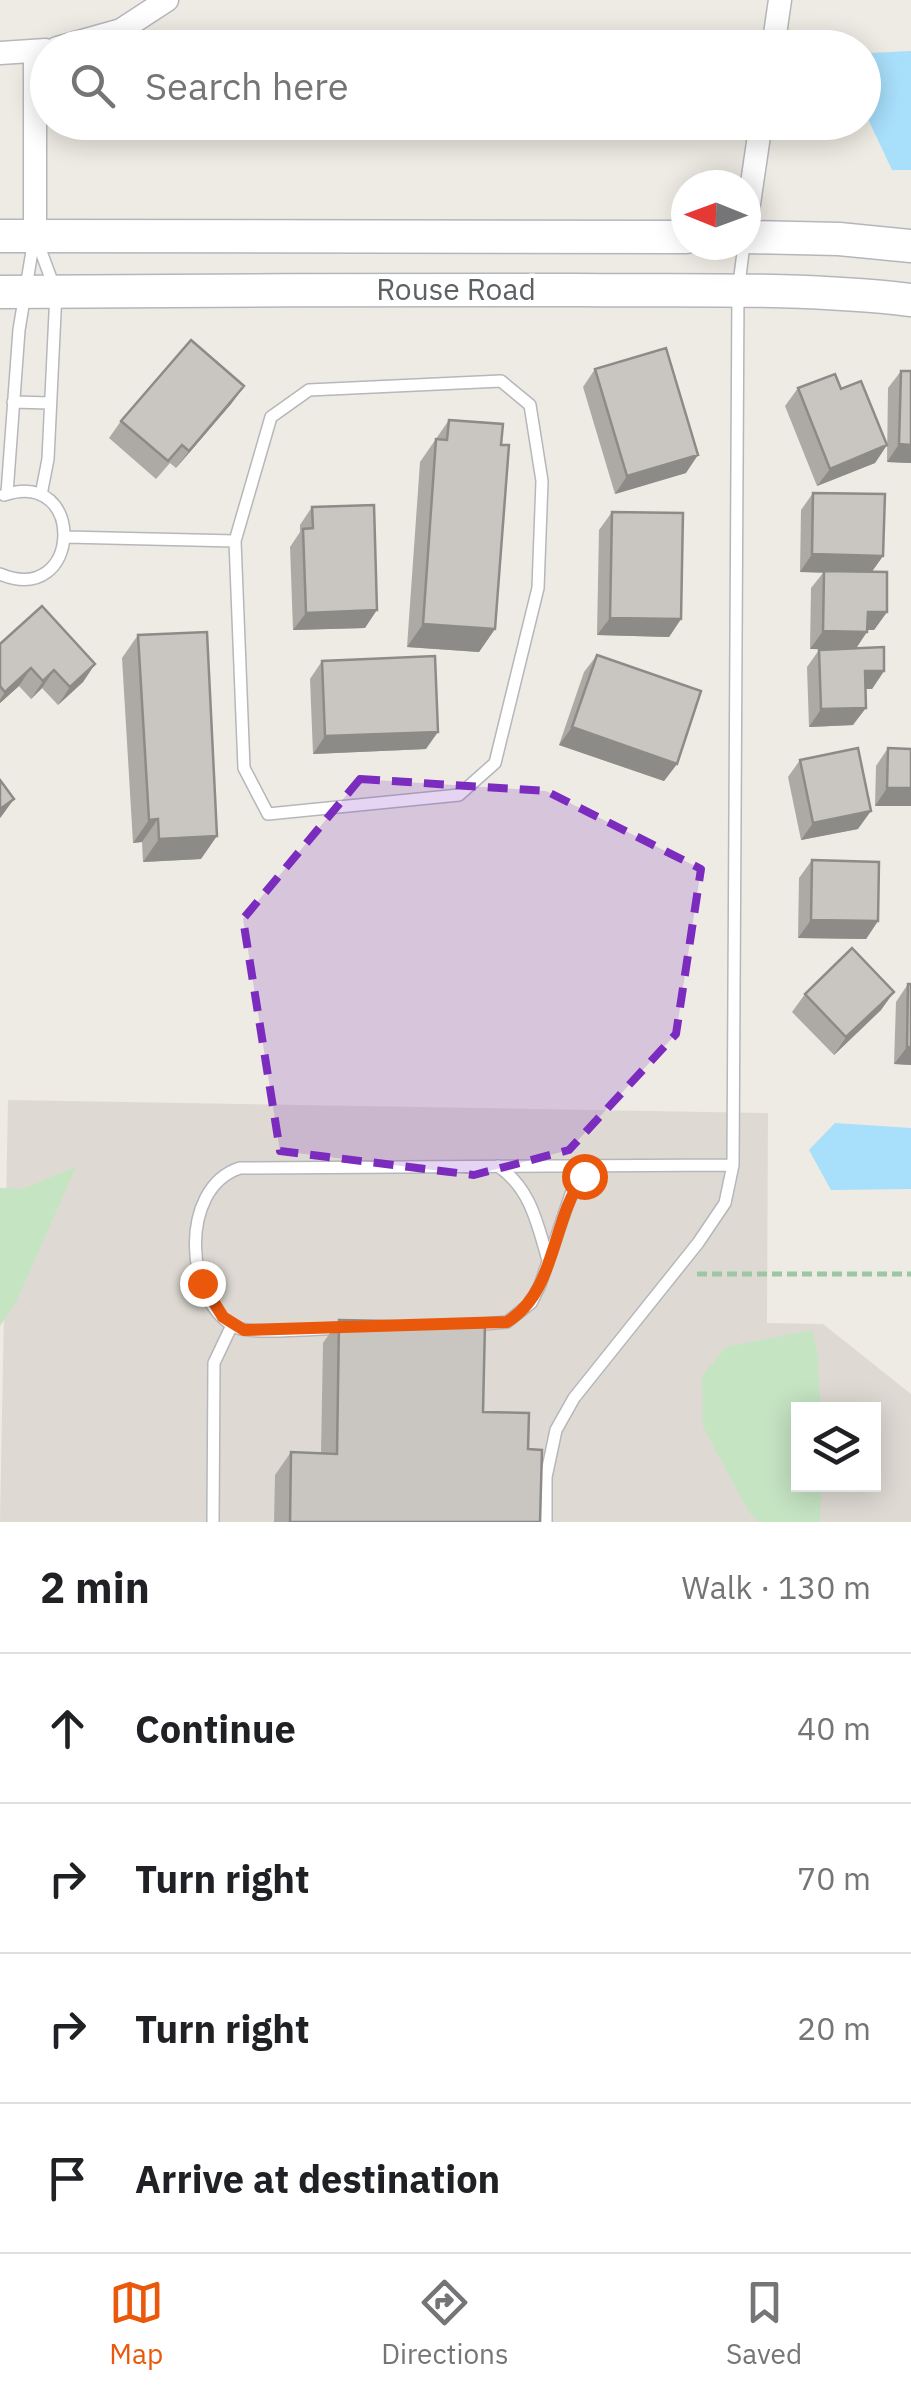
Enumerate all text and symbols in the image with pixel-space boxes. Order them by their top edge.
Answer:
search box [30,30,881,140]
icon: search [65,58,120,113]
text: Search here [145,61,349,110]
north arrow [671,170,761,260]
street label: Rouse Road [376,269,536,308]
route start [562,1154,608,1200]
route end [180,1261,226,1307]
map controls [791,1402,881,1492]
button: layers [791,1402,881,1492]
text: 2 min [40,1560,150,1615]
text: Walk · 130 m [682,1566,871,1608]
icon: ahead [40,1701,95,1756]
text: Continue [135,1704,296,1753]
text: 40 m [797,1707,871,1749]
icon: right [40,1851,95,1906]
text: Turn right [135,1854,310,1903]
text: 70 m [797,1857,871,1899]
icon: right [40,2001,95,2056]
text: Turn right [135,2004,310,2053]
text: 20 m [797,2007,871,2049]
icon: arrive [40,2151,95,2206]
text: Arrive at destination [135,2154,500,2203]
tab: Map [109,2275,164,2372]
tab: Directions [381,2275,509,2372]
tab: Saved [726,2275,802,2372]

